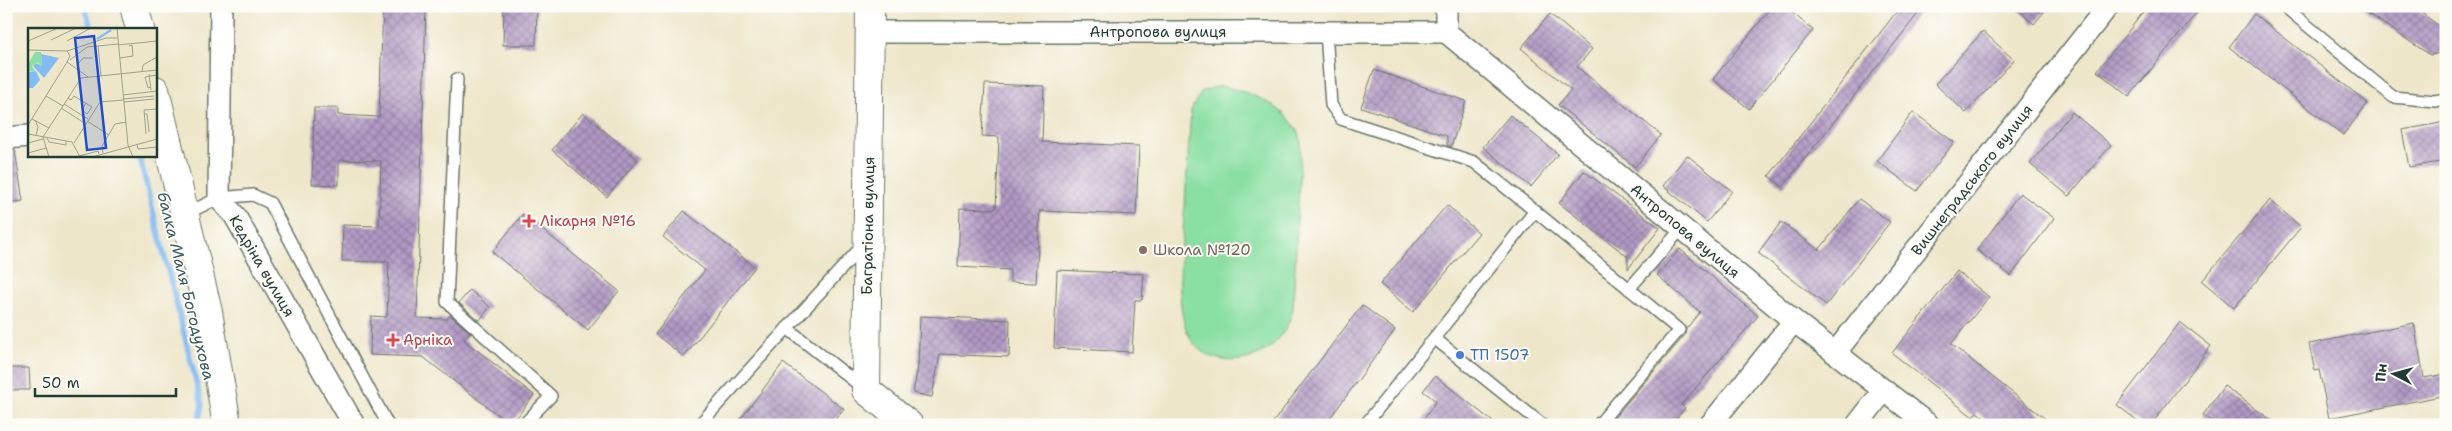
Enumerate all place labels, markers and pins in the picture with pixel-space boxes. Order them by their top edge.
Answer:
place label: Лікарня №16 [540,211,636,231]
marker: Лікарня №16 [522,214,536,228]
place label: Школа №120 [1153,240,1251,260]
marker: Школа №120 [1137,244,1149,256]
place label: Арніка [403,330,453,350]
marker: Арніка [387,334,399,346]
place label: ТП 1507 [1470,345,1530,365]
marker: ТП 1507 [1454,349,1466,361]

